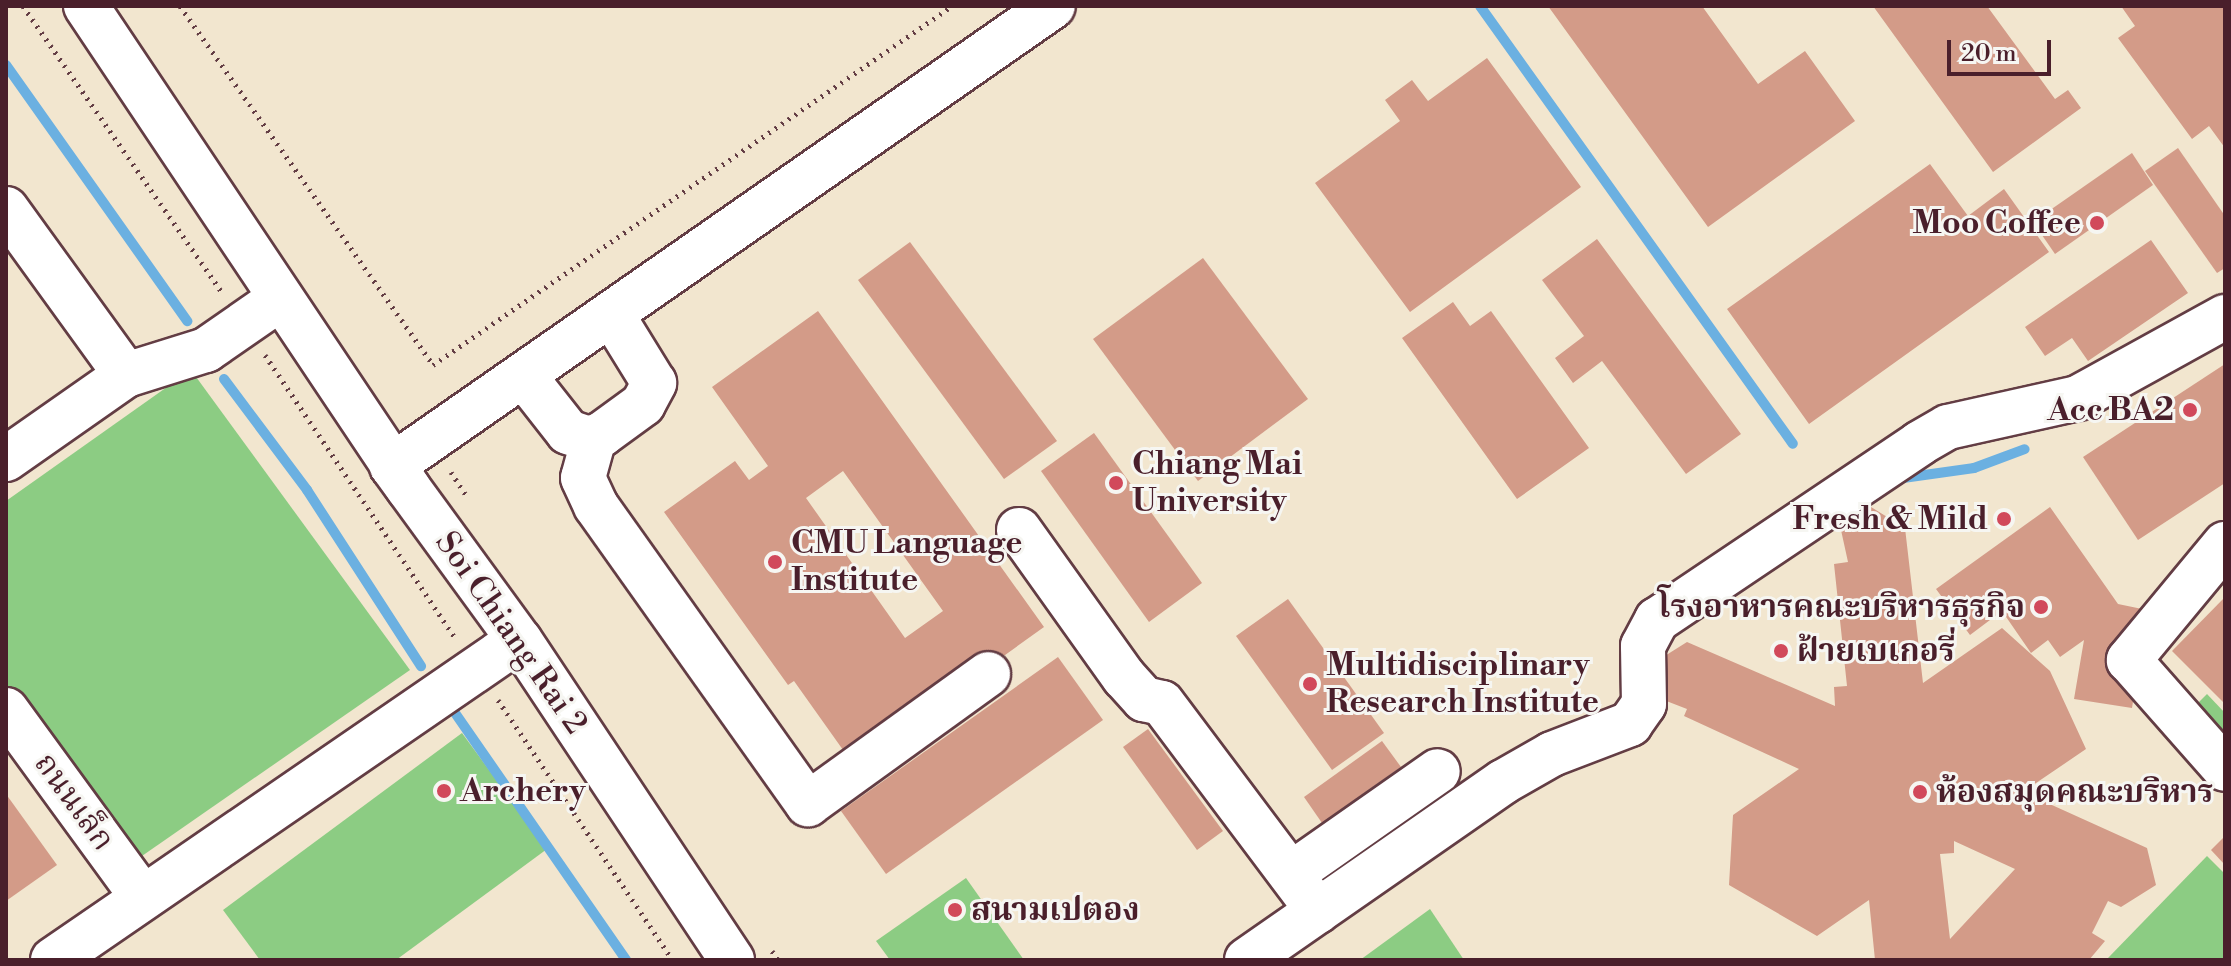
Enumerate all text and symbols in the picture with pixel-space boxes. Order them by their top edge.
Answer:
scale bar [1951,24,2055,74]
text: 20 m [1961,39,2017,69]
place label: Moo Coffee [1912,204,2081,242]
marker: Moo Coffee [2088,214,2106,232]
place label: Acc BA2 [2047,391,2174,429]
marker: Acc BA2 [2181,401,2199,419]
place label: Chiang Mai University [1132,446,1302,521]
marker: Chiang Mai University [1107,474,1125,492]
place label: Fresh & Mild [1792,500,1988,538]
marker: Fresh & Mild [1995,510,2013,528]
street label: Soi Chiang Rai 2 [427,525,595,741]
place label: CMU Language Institute [791,525,1022,600]
marker: CMU Language Institute [766,553,784,571]
place label: โรงอาหารคณะบริหารธุรกิจ [1658,588,2025,626]
marker: โรงอาหารคณะบริหารธุรกิจ [2032,598,2050,616]
place label: ฝ้ายเบเกอรี่ [1797,632,1955,670]
marker: ฝ้ายเบเกอรี่ [1772,642,1790,660]
place label: Multidisciplinary Research Institute [1326,647,1599,722]
marker: Multidisciplinary Research Institute [1301,675,1319,693]
street label: ถนนเล็ก [26,746,122,858]
place label: Archery [460,772,585,810]
place label: ห้องสมุดคณะบริหาร [1936,773,2214,811]
marker: Archery [435,782,453,800]
marker: ห้องสมุดคณะบริหาร [1911,783,1929,801]
place label: สนามเปตอง [971,891,1140,929]
marker: สนามเปตอง [946,901,964,919]

